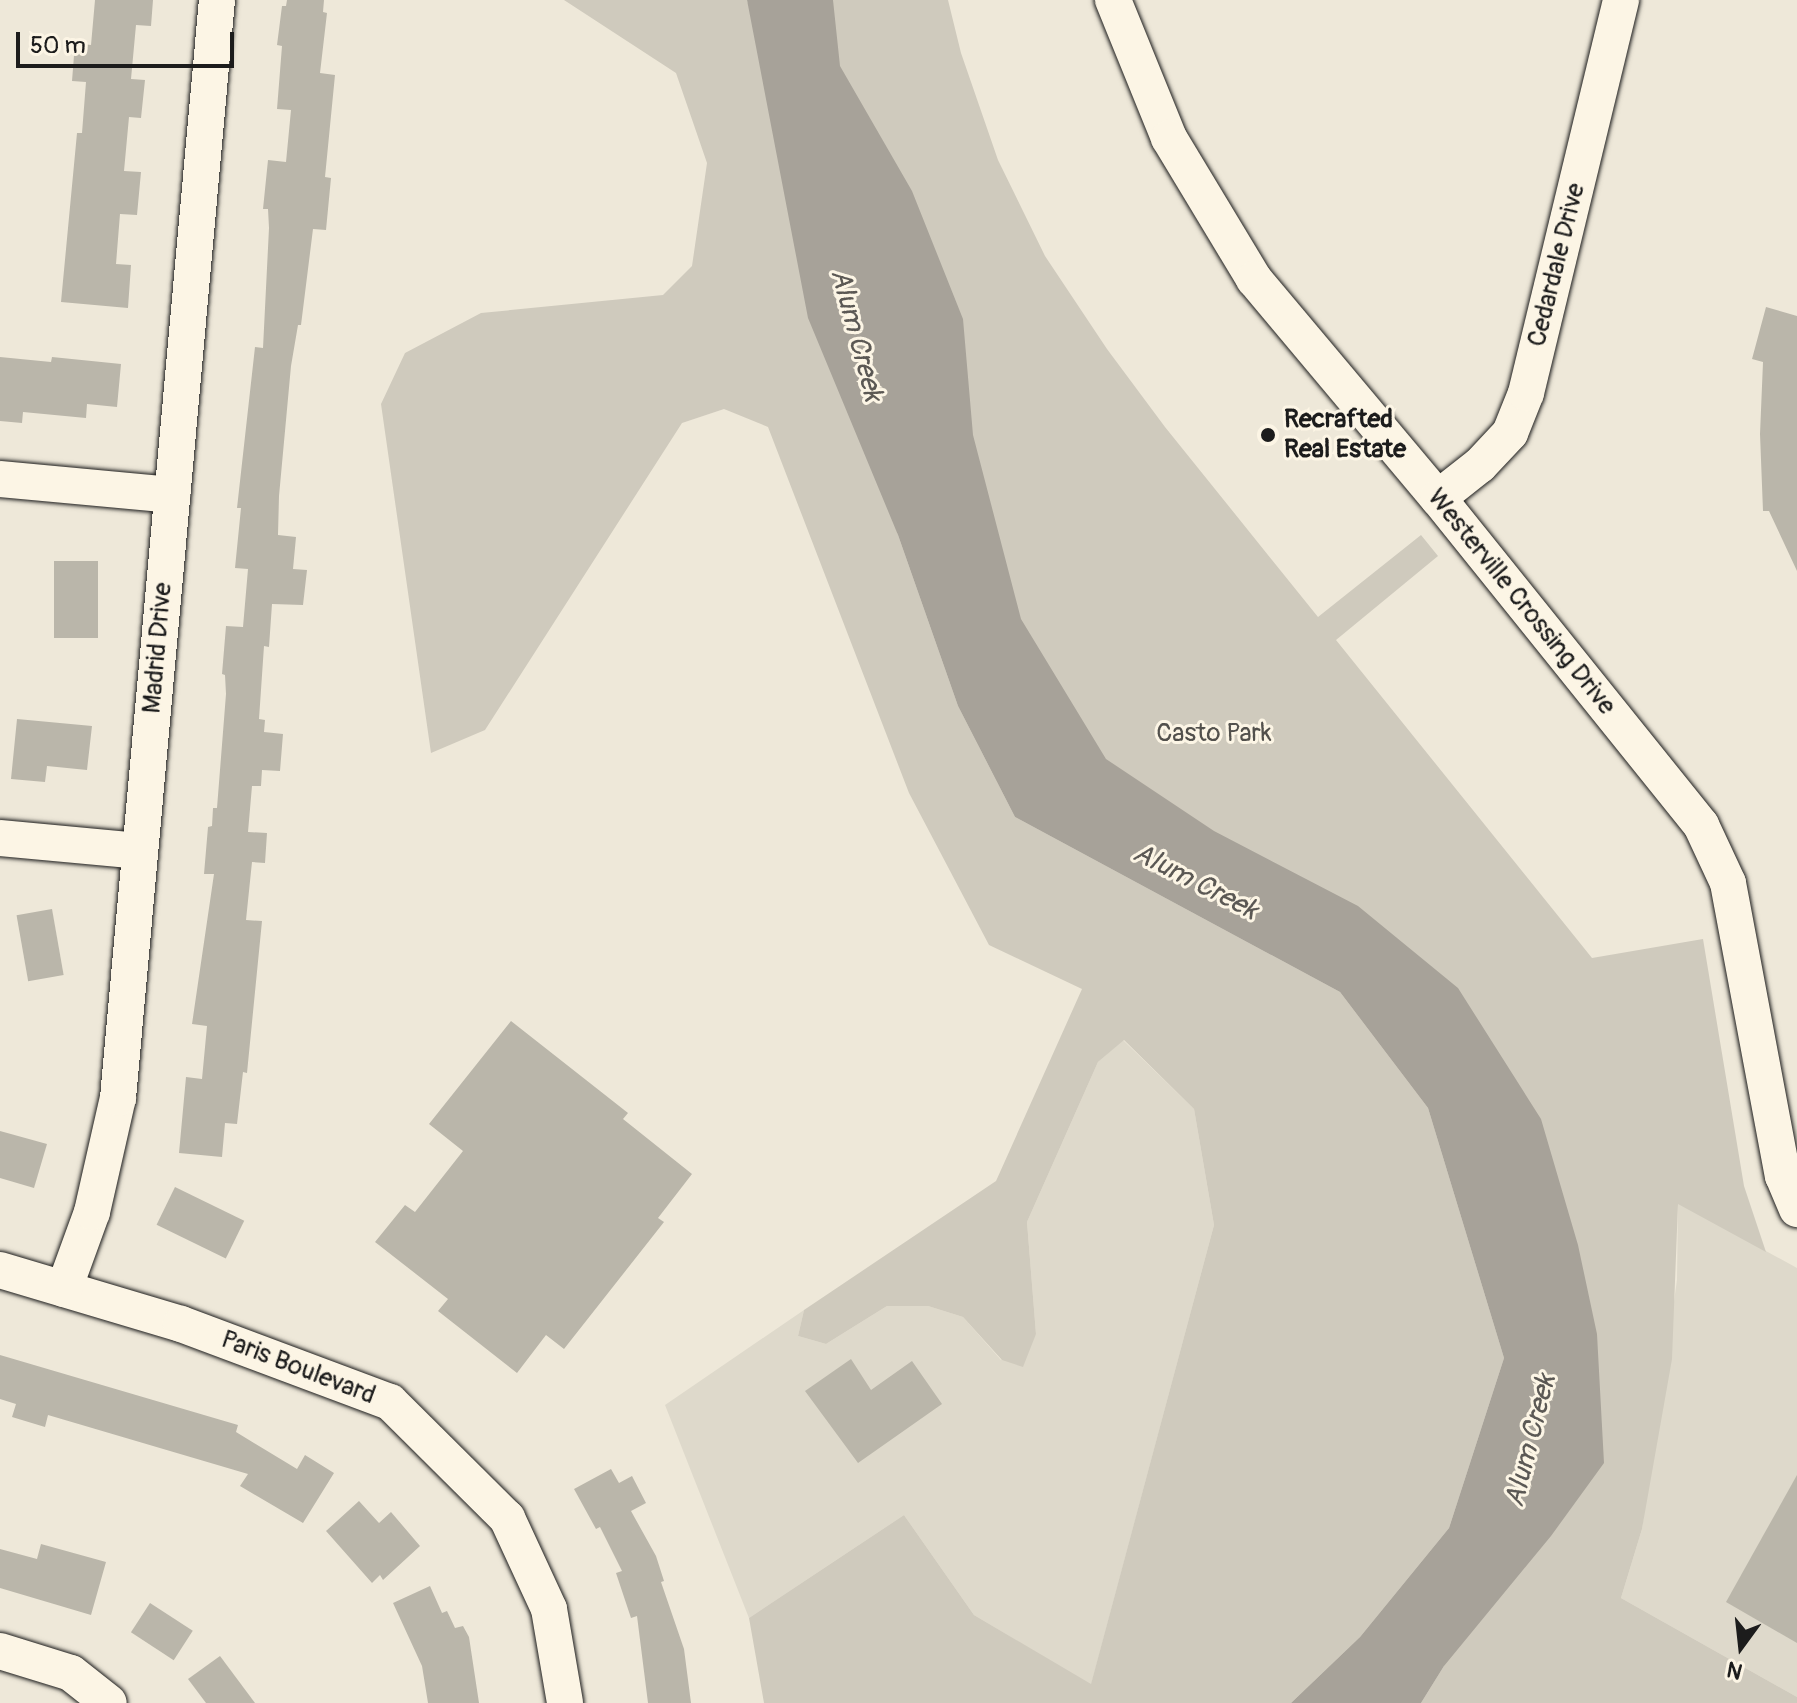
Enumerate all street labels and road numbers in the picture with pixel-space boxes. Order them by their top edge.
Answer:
street label: Cedardale Drive [1522,180,1592,350]
street label: Westerville Crossing Drive [1420,483,1622,721]
street label: Madrid Drive [137,581,179,715]
street label: Paris Boulevard [216,1324,380,1412]

